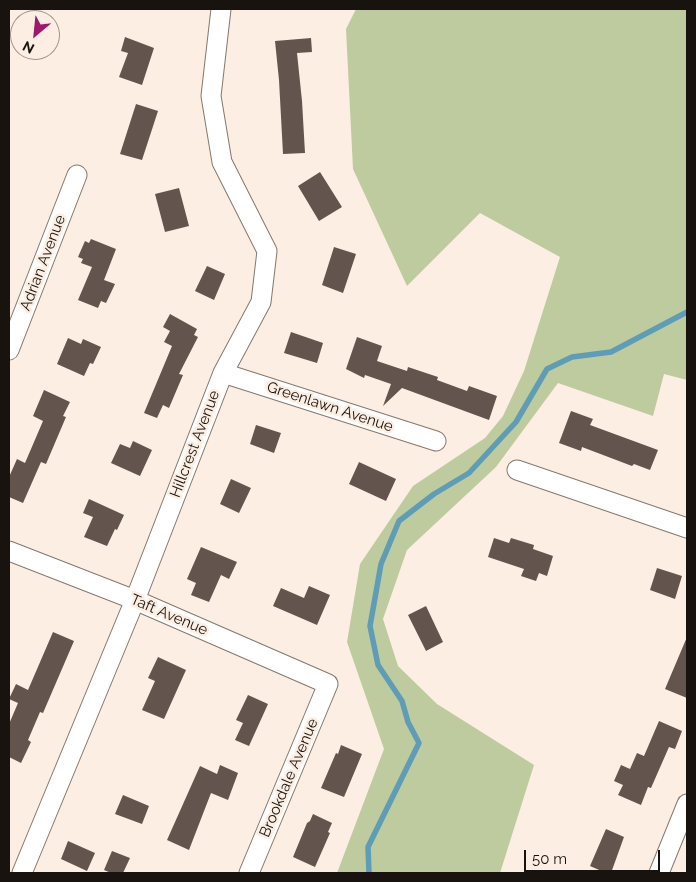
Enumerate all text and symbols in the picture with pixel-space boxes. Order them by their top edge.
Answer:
north arrow [10,10,60,60]
text: N [20,38,37,57]
street label: Adrian Avenue [16,213,70,313]
street label: Greenlawn Avenue [265,378,395,436]
street label: Hillcrest Avenue [166,388,224,500]
street label: Taft Avenue [128,591,210,639]
street label: Brookdale Avenue [256,716,322,840]
scale bar [526,840,662,872]
text: 50 m [532,850,567,868]

